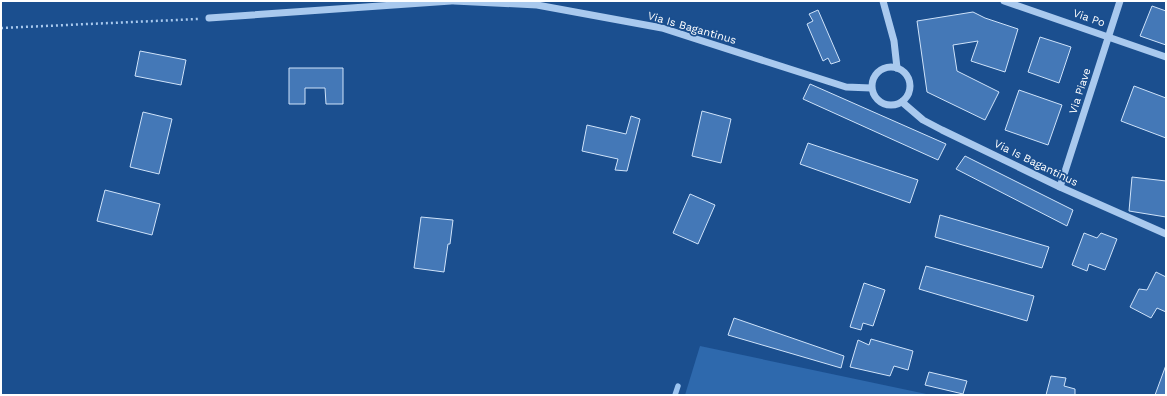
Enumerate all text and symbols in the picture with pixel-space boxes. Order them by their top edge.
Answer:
street label: Via Po [1071,6,1107,30]
street label: Via Is Bagantinus [646,9,738,47]
street label: Via Piave [1066,66,1094,116]
street label: Via Is Bagantinus [992,137,1080,189]

